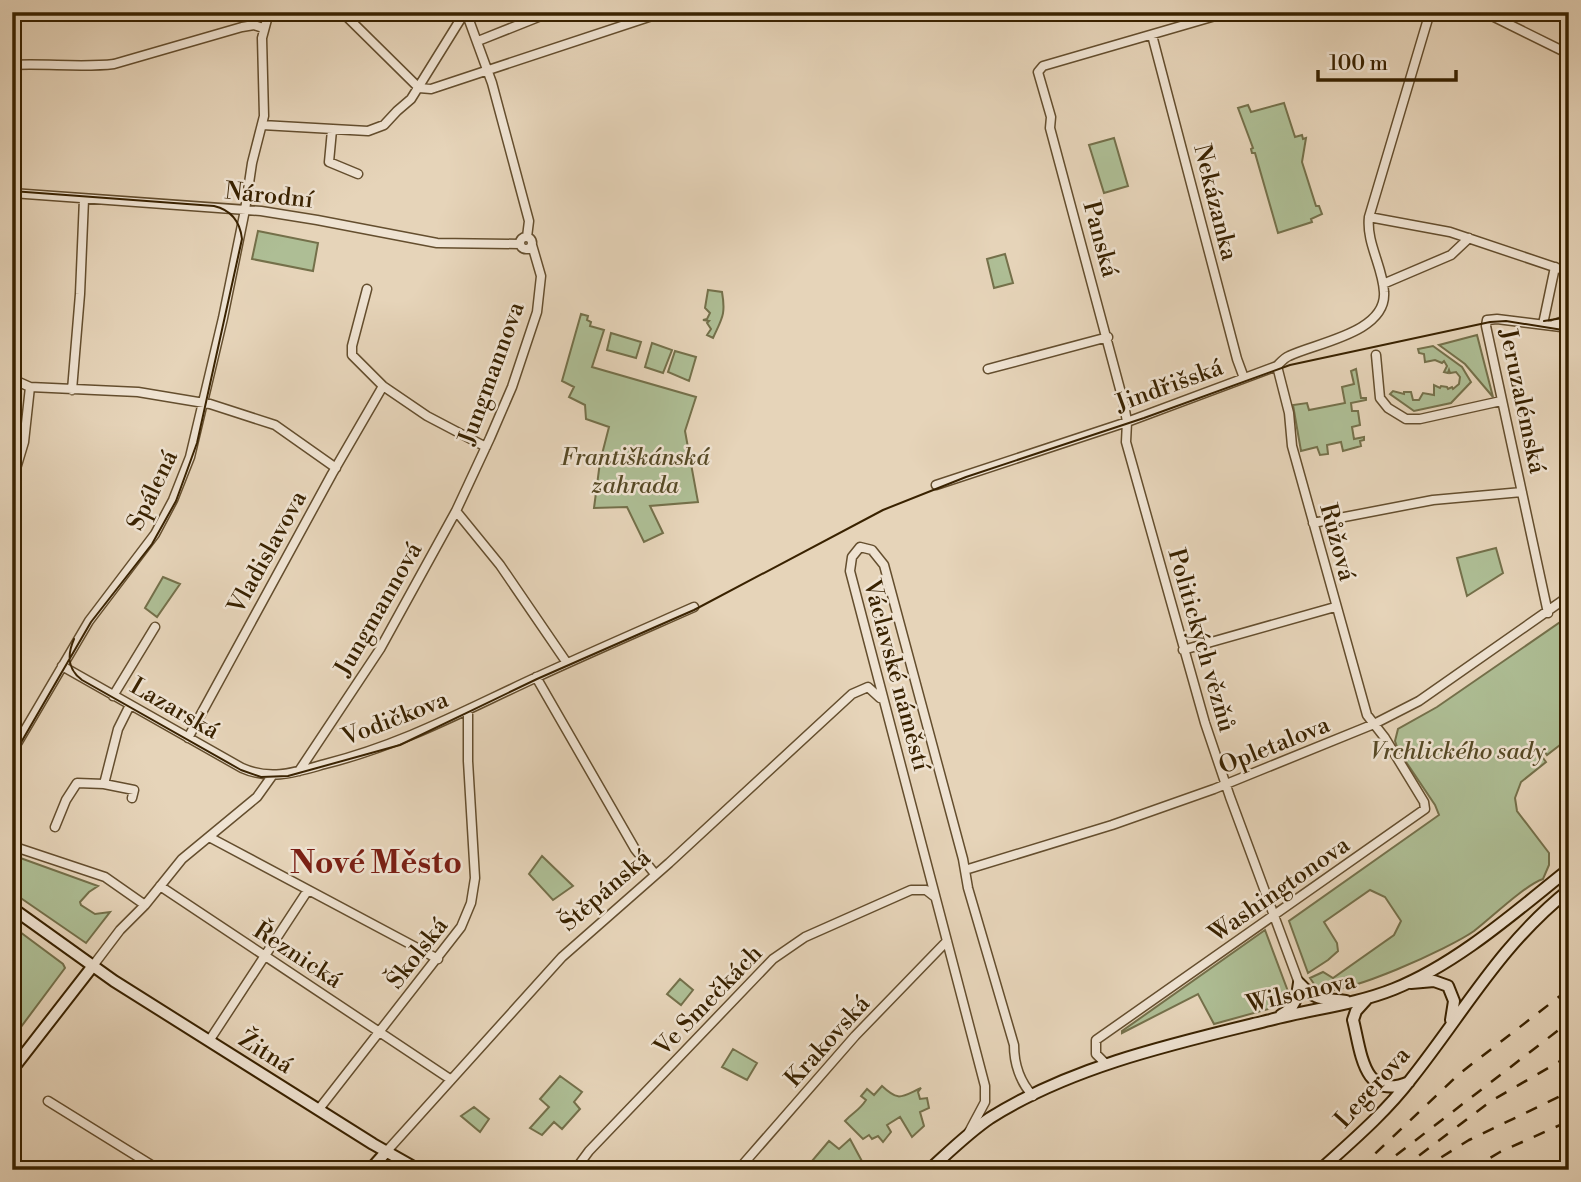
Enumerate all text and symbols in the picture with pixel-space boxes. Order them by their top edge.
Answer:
scale bar [1318,38,1457,82]
text: 100 m [1329,51,1388,77]
street label: Nekázanka [1186,141,1244,264]
street label: Národní [223,176,316,216]
street label: Panská [1076,198,1125,281]
street label: Jungmannova [452,297,532,450]
street label: Jeruzalémská [1492,325,1552,477]
street label: Jindřišská [1111,352,1228,420]
park label: Františkánská zahrada [560,443,710,501]
street label: Spálená [121,445,185,535]
street label: Vladislavova [221,485,314,620]
street label: Růžová [1312,500,1362,585]
street label: Jungmannová [328,537,430,683]
street label: Politických vězňů [1161,545,1242,736]
street label: Václavské náměstí [856,575,936,775]
street label: Lazarská [125,671,225,747]
street label: Vodičkova [337,685,454,753]
street label: Opletalova [1215,710,1335,782]
park label: Vrchlického sady [1370,737,1546,767]
street label: Washingtonova [1203,830,1356,950]
street label: Štěpánská [553,841,658,938]
district label: Nové Město [290,843,462,883]
street label: Školská [379,910,456,995]
street label: Řeznická [247,915,349,996]
street label: Ve Smečkách [648,939,769,1063]
street label: Wilsonova [1243,966,1360,1020]
street label: Krakovská [779,989,877,1094]
street label: Žitná [233,1024,299,1081]
street label: Legerova [1328,1040,1418,1135]

